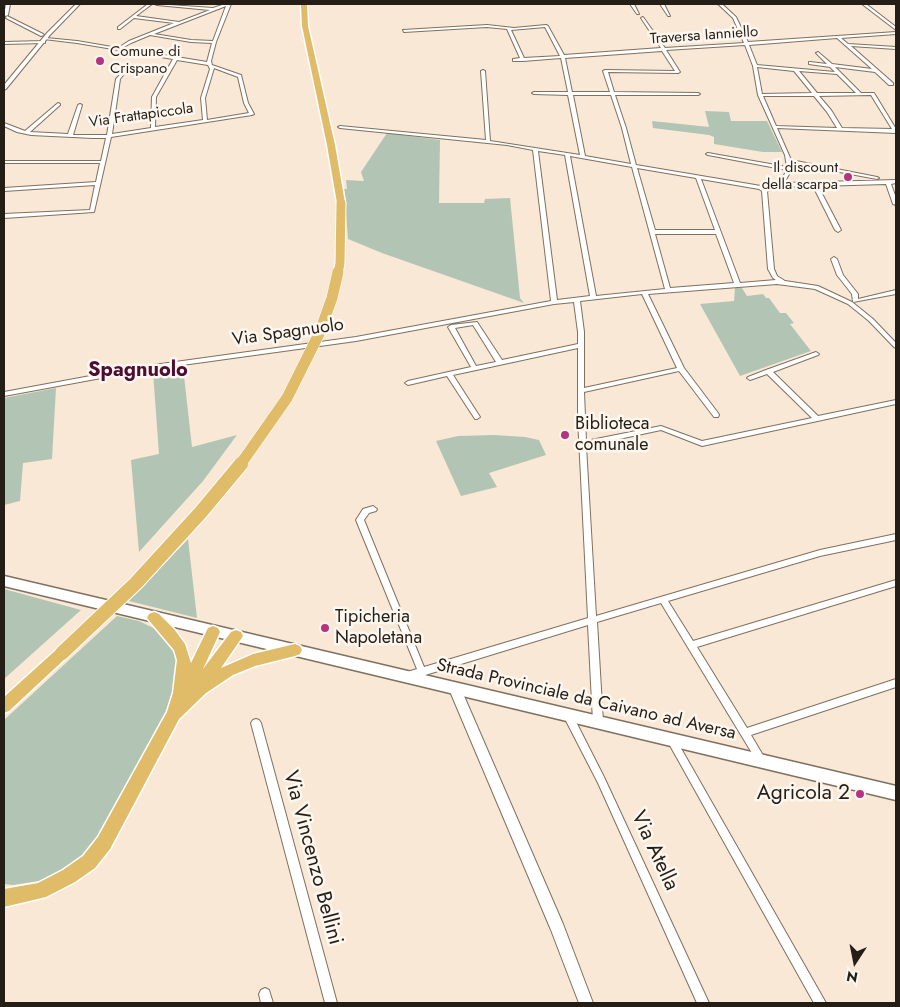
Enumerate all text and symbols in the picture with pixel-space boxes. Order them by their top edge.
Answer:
street label: Traversa Ianniello [649,23,759,49]
place label: Comune di Crispano [110,43,181,78]
marker: Comune di Crispano [94,55,106,67]
street label: Via Frattapiccola [88,100,194,132]
place label: Il discount della scarpa [762,159,838,194]
marker: Il discount della scarpa [842,171,854,183]
street label: Via Spagnuolo [231,314,345,352]
district label: Spagnuolo [88,359,188,383]
place label: Biblioteca comunale [575,414,649,456]
marker: Biblioteca comunale [559,429,571,441]
place label: Tipicheria Napoletana [335,607,422,650]
marker: Tipicheria Napoletana [319,622,331,634]
street label: Strada Provinciale da Caivano ad Aversa [434,655,738,745]
street label: Via Vincenzo Bellini [277,768,347,948]
place label: Agricola 2 [757,781,850,807]
marker: Agricola 2 [854,788,866,800]
street label: Via Atella [625,807,683,895]
north arrow [830,937,880,987]
text: N [845,966,860,988]

